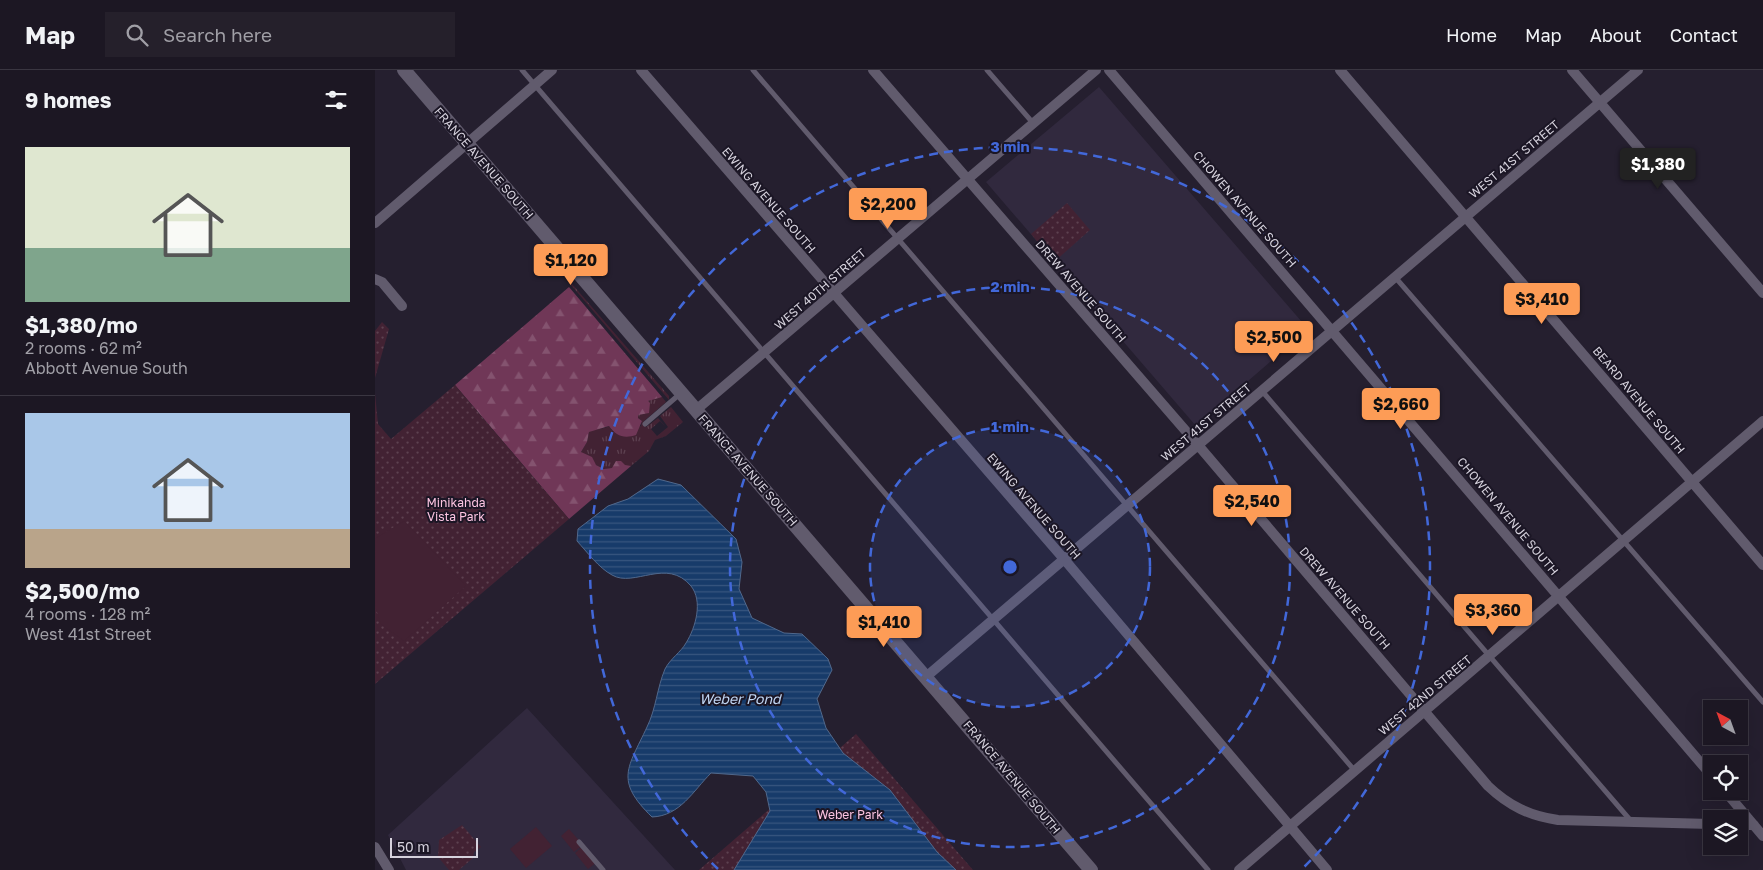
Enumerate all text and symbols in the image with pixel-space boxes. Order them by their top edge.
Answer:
search box [105,12,455,57]
text: Map [25,20,75,49]
icon: search [123,21,151,49]
text: Search here [163,23,272,46]
text: Home [1446,24,1497,46]
text: Map [1525,24,1562,46]
text: About [1590,24,1642,46]
text: Contact [1670,24,1738,46]
icon: filters [322,86,350,114]
text: 9 homes [25,87,111,113]
street label: FRANCE AVENUE SOUTH [431,104,537,222]
street label: WEST 41ST STREET [1466,116,1563,201]
text: 3 min [990,137,1030,155]
street label: EWING AVENUE SOUTH [719,144,819,256]
street label: CHOWEN AVENUE SOUTH [1190,148,1300,270]
pin: $1,380 [1617,148,1699,190]
text: $1,380 [1631,154,1685,174]
icon: home [143,180,233,270]
pin: $2,200 [847,188,929,230]
text: $2,200 [860,194,916,214]
street label: DREW AVENUE SOUTH [1032,237,1130,345]
pin: $1,120 [530,244,612,286]
street label: WEST 40TH STREET [771,245,869,333]
text: $1,120 [545,250,597,270]
text: 2 min [990,277,1030,295]
pin: $3,410 [1501,282,1583,325]
text: $3,410 [1515,289,1569,309]
text: $1,380/mo [25,312,138,338]
pin: $2,500 [1233,320,1315,363]
text: $2,500 [1246,327,1302,347]
text: 2 rooms · 62 m² [25,338,142,358]
street label: BEARD AVENUE SOUTH [1590,343,1688,457]
text: Abbott Avenue South [25,358,188,378]
street label: WEST 41ST STREET [1158,379,1255,464]
pin: $2,660 [1360,388,1442,430]
text: $2,660 [1373,394,1429,414]
street label: FRANCE AVENUE SOUTH [695,411,801,529]
text: 1 min [991,417,1029,435]
icon: home [143,445,233,535]
street label: EWING AVENUE SOUTH [984,450,1084,562]
street label: CHOWEN AVENUE SOUTH [1454,454,1562,578]
pin: $2,540 [1211,484,1293,527]
text: $2,540 [1224,491,1280,511]
park label: Minikahda Vista Park [426,495,486,524]
street label: DREW AVENUE SOUTH [1296,544,1394,652]
centre of rings [1001,558,1019,576]
text: $2,500/mo [25,578,140,604]
pin: $3,360 [1452,594,1534,636]
text: $3,360 [1465,600,1521,620]
text: 4 rooms · 128 m² [25,604,150,624]
pin: $1,410 [843,606,925,648]
text: $1,410 [858,612,910,632]
text: West 41st Street [25,624,152,644]
street label: WEST 42ND STREET [1375,651,1475,738]
water label: Weber Pond [699,690,782,707]
north arrow [1703,700,1747,745]
map controls [1703,700,1748,855]
street label: FRANCE AVENUE SOUTH [960,717,1064,837]
button: locate [1703,755,1748,800]
park label: Weber Park [817,807,883,822]
button: layers [1703,810,1748,855]
scale bar [390,835,477,858]
text: 50 m [397,838,430,855]

